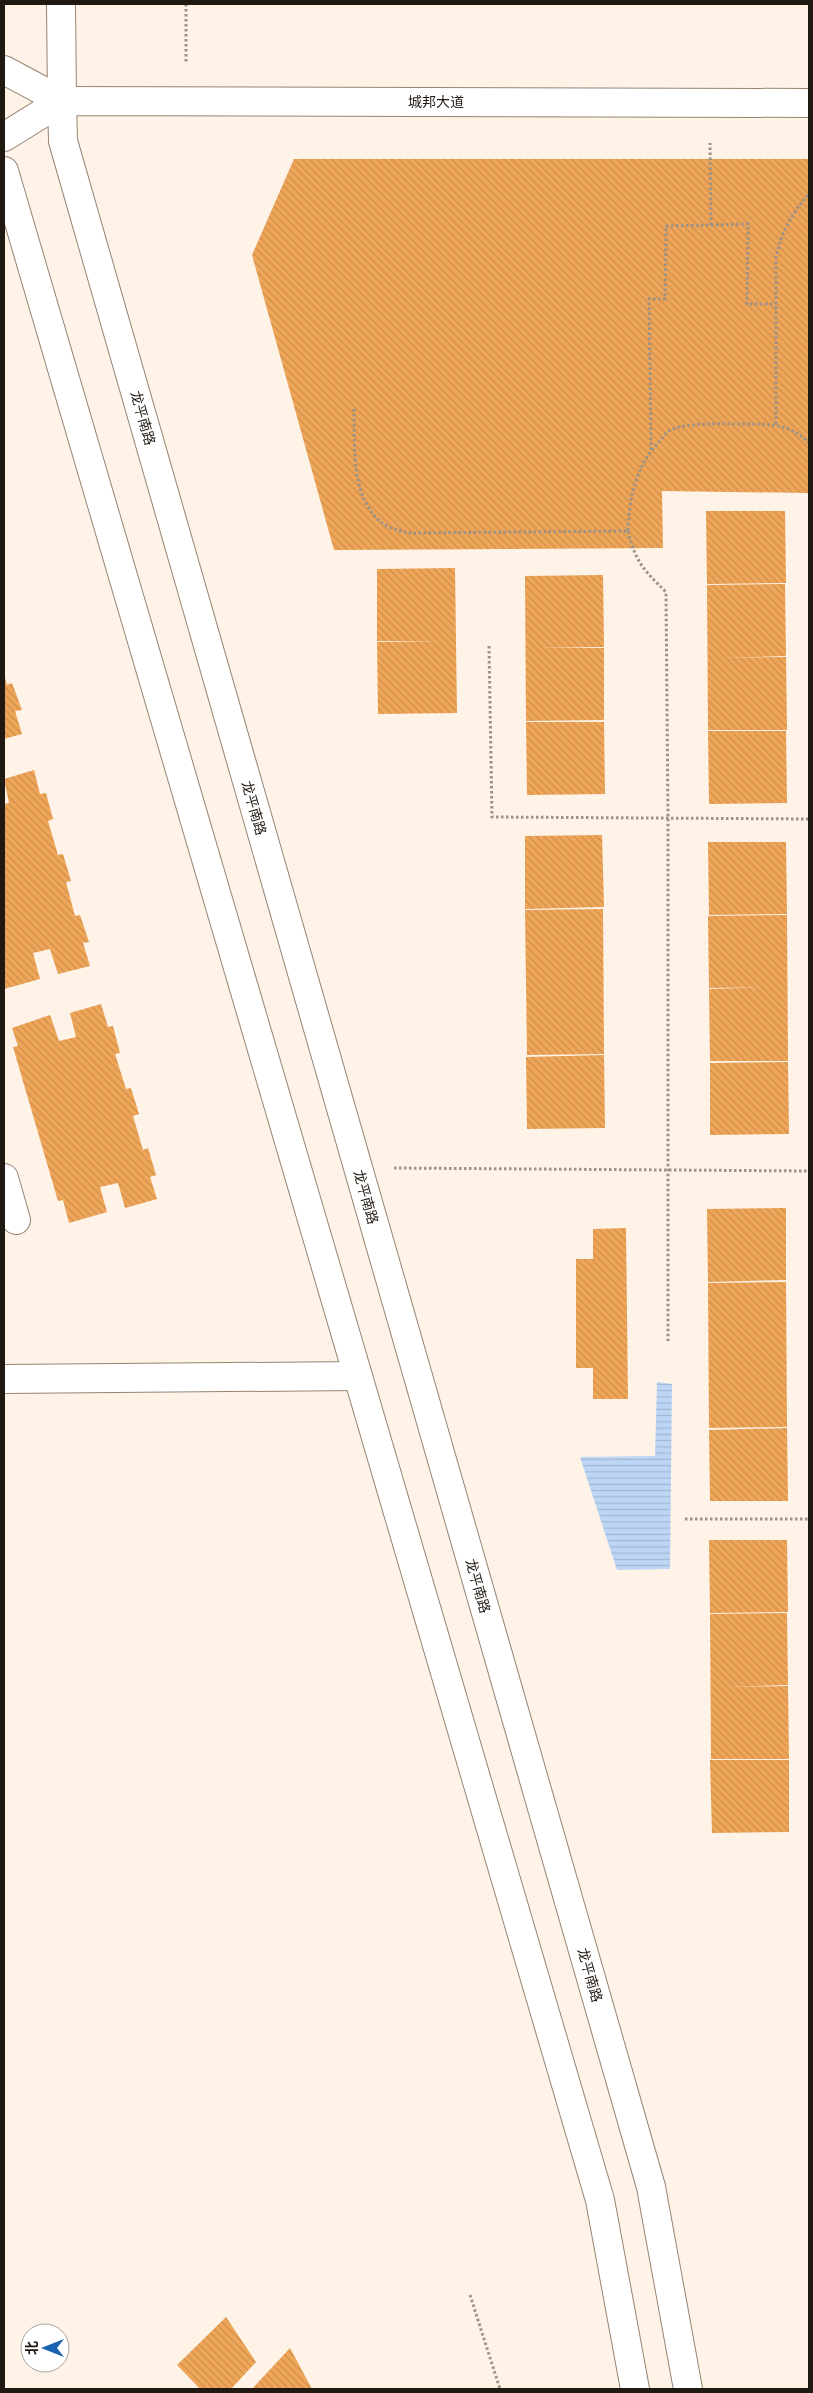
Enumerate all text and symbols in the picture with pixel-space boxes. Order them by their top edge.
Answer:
street label: 城邦大道 [408,94,464,111]
street label: 龙平南路 [127,389,158,447]
street label: 龙平南路 [238,779,269,837]
street label: 龙平南路 [350,1168,381,1226]
street label: 龙平南路 [462,1557,493,1615]
street label: 龙平南路 [574,1946,605,2004]
north arrow [20,2323,70,2373]
text: 北 [24,2341,41,2355]

